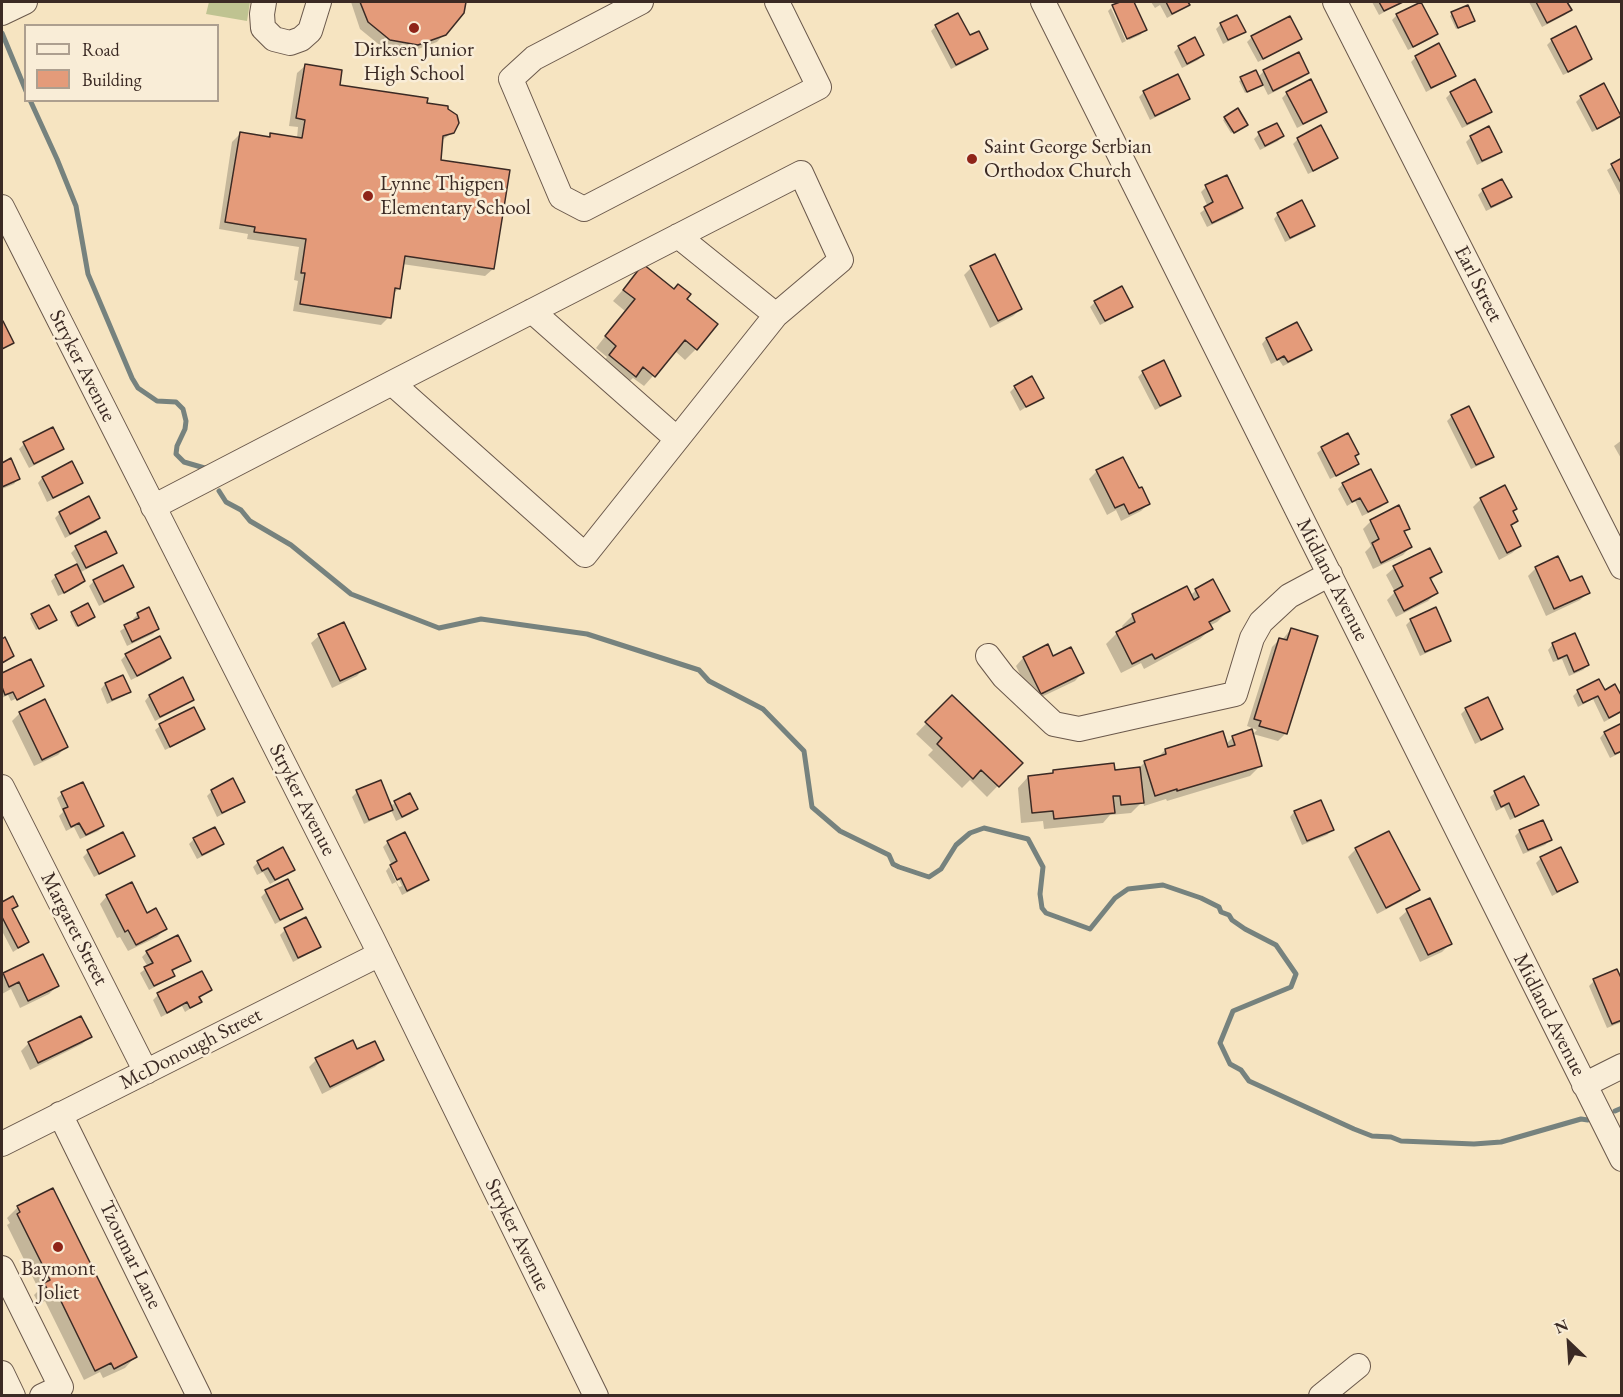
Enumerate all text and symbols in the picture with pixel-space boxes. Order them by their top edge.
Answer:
marker: Dirksen Junior High School [407,21,421,35]
legend [24,24,219,102]
place label: Dirksen Junior High School [354,37,474,87]
text: Road [82,38,120,61]
text: Building [82,68,142,91]
place label: Saint George Serbian Orthodox Church [984,134,1152,184]
marker: Saint George Serbian Orthodox Church [965,152,979,166]
place label: Lynne Thigpen Elementary School [380,171,531,221]
marker: Lynne Thigpen Elementary School [361,189,375,203]
street label: Earl Street [1448,242,1508,326]
street label: Stryker Avenue [43,306,121,426]
street label: Midland Avenue [1290,514,1374,646]
street label: Stryker Avenue [263,740,341,860]
street label: Margaret Street [35,868,113,990]
street label: Midland Avenue [1507,949,1591,1081]
street label: McDonough Street [116,1002,266,1096]
street label: Stryker Avenue [479,1175,555,1295]
street label: Tzoumar Lane [93,1197,167,1313]
marker: Baymont Joliet [51,1240,65,1254]
place label: Baymont Joliet [21,1256,95,1306]
north arrow [1539,1313,1599,1373]
text: N [1551,1314,1571,1338]

